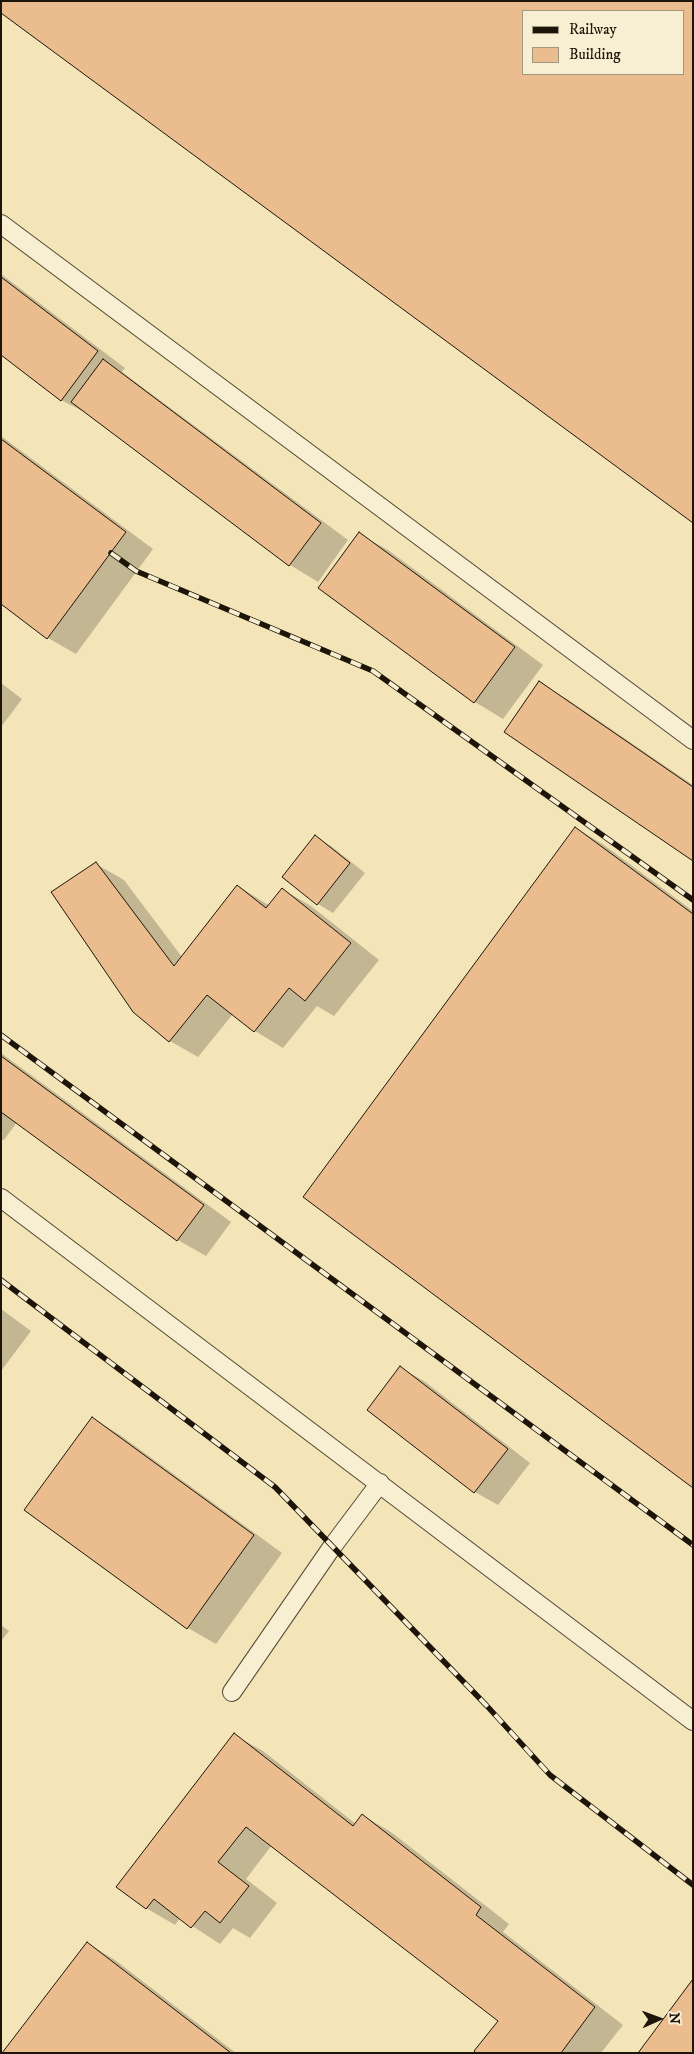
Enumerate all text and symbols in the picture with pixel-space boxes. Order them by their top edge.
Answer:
legend [522,10,684,75]
text: Railway [569,20,617,39]
text: Building [569,45,621,64]
north arrow [634,1994,684,2044]
text: N [665,2012,683,2025]

